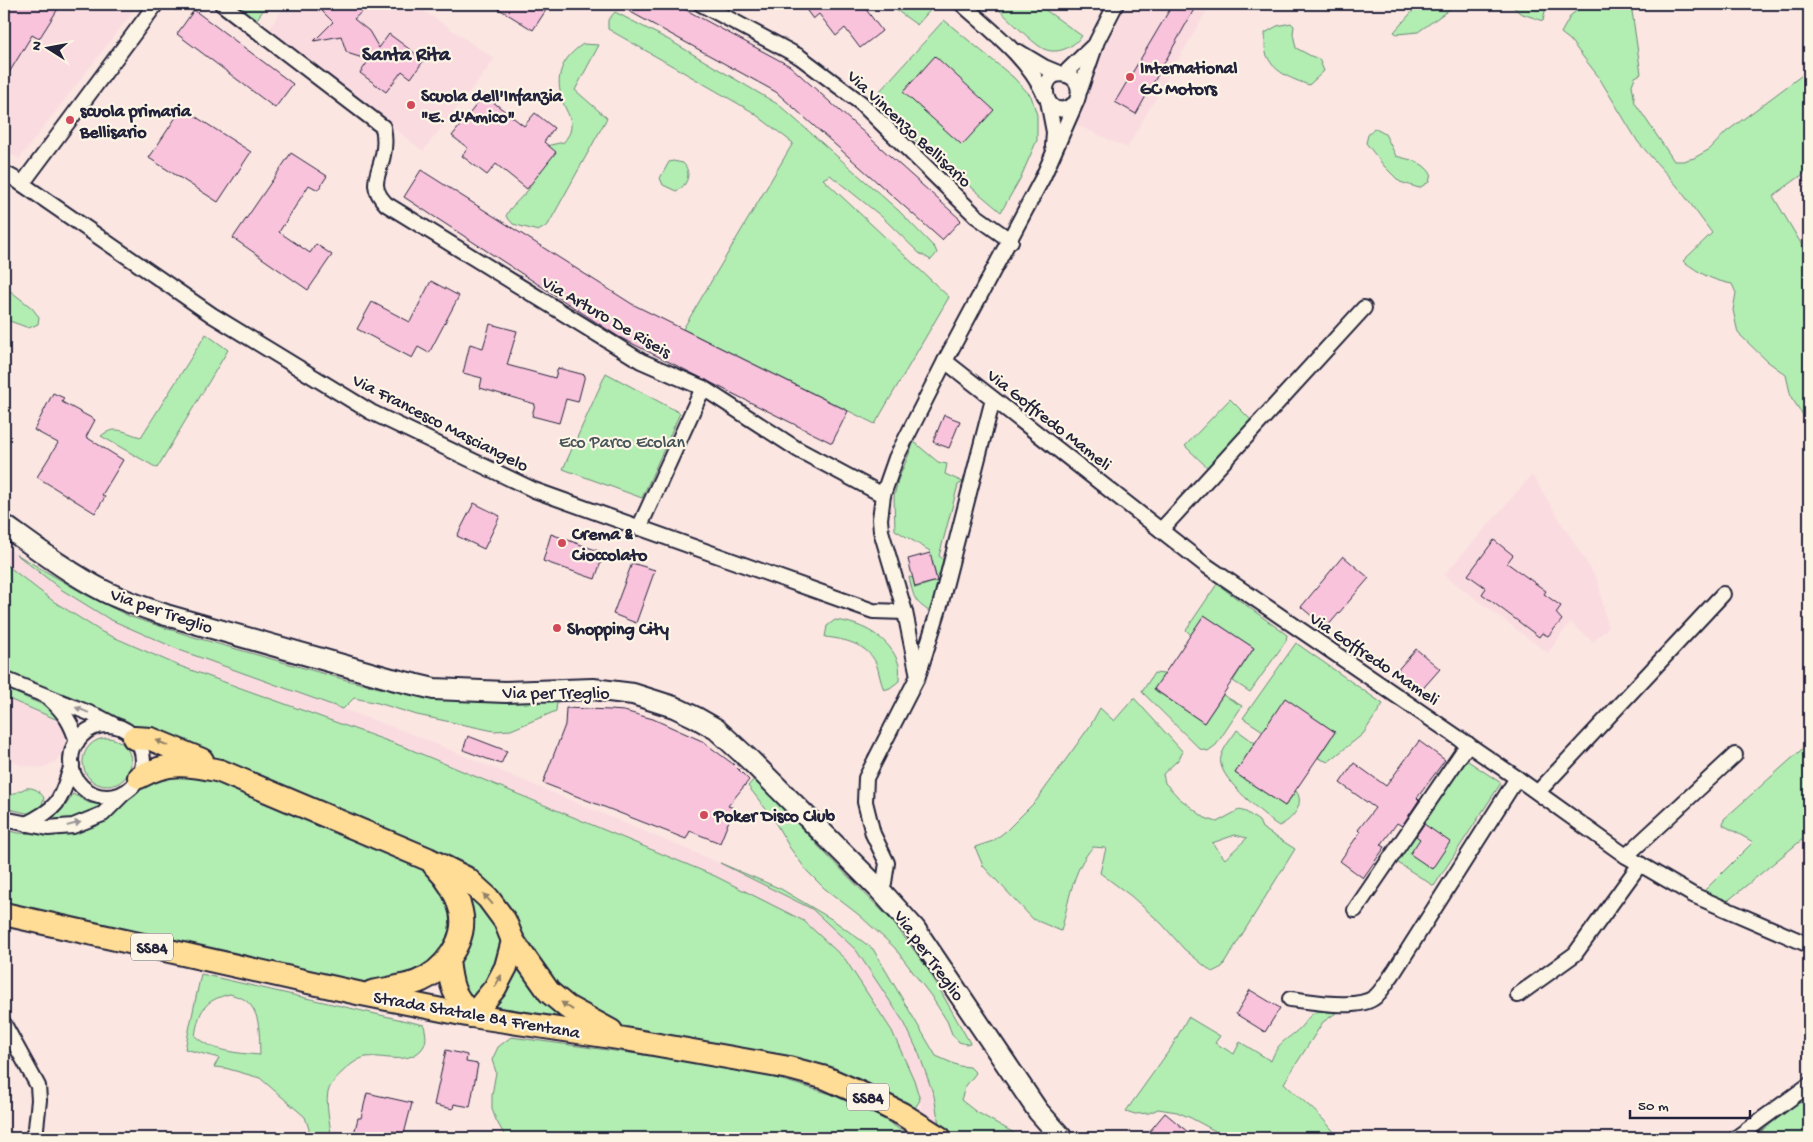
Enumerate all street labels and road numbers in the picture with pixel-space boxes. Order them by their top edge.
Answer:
street label: Via Vincenzo Bellisario [841,66,975,193]
street label: Via Arturo De Riseis [536,272,675,364]
street label: Via Goffredo Mameli [981,365,1115,476]
street label: Via Francesco Masciangelo [348,370,531,478]
street label: Via per Treglio [106,585,215,640]
street label: Via Goffredo Mameli [1304,608,1443,711]
street label: Via per Treglio [502,684,610,705]
street label: Via per Treglio [887,906,968,1006]
road number: SS84 [131,934,173,960]
street label: Strada Statale 84 Frentana [372,988,582,1045]
road number: SS84 [847,1084,889,1110]

